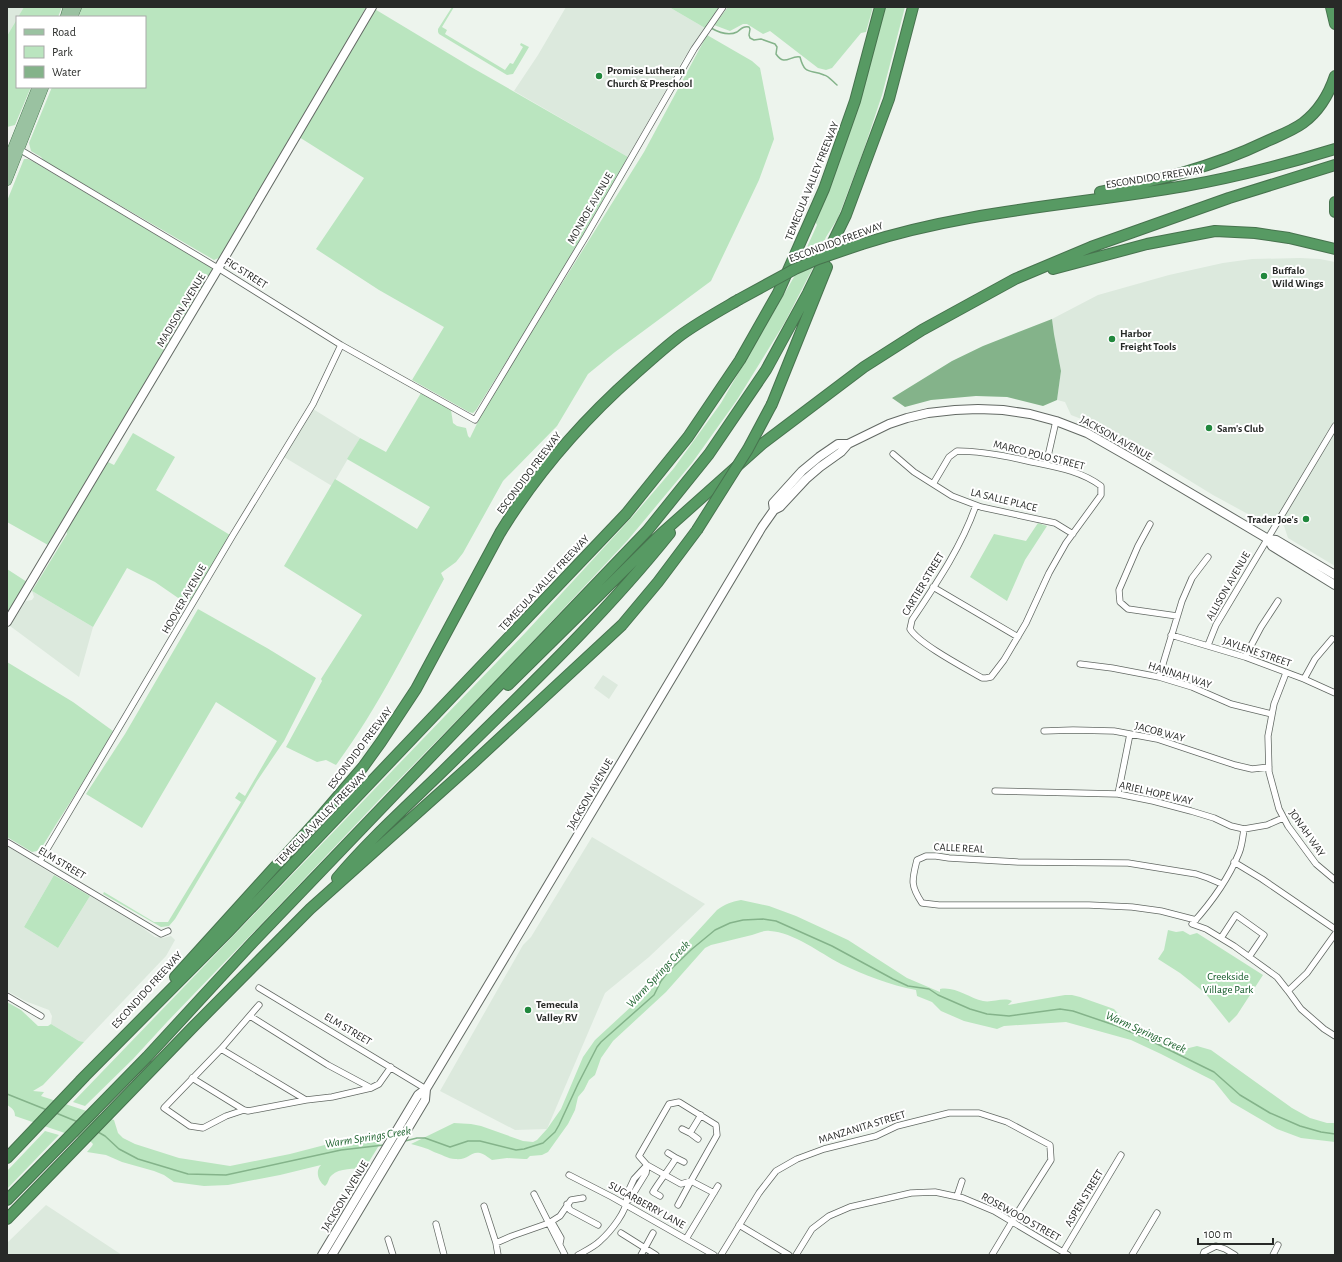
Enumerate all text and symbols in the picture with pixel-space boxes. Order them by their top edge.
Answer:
legend [16,16,146,88]
text: Road [52,26,76,38]
text: Park [52,46,73,58]
place label: Promise Lutheran Church & Preschool [607,65,692,89]
text: Water [52,66,81,78]
marker: Promise Lutheran Church & Preschool [594,71,604,81]
street label: TEMECULA VALLEY FREEWAY [783,120,841,242]
street label: ESCONDIDO FREEWAY [1105,164,1205,190]
street label: MONROE AVENUE [565,170,615,246]
street label: ESCONDIDO FREEWAY [787,220,885,264]
street label: FIG STREET [223,255,270,291]
place label: Buffalo Wild Wings [1272,265,1324,289]
street label: MADISON AVENUE [155,271,208,349]
marker: Buffalo Wild Wings [1259,271,1269,281]
place label: Harbor Freight Tools [1120,328,1176,352]
marker: Harbor Freight Tools [1107,334,1117,344]
street label: JACKSON AVENUE [1078,414,1154,463]
marker: Sam's Club [1204,423,1214,433]
place label: Sam's Club [1217,423,1264,434]
street label: ESCONDIDO FREEWAY [495,430,563,516]
street label: MARCO POLO STREET [992,438,1086,472]
street label: LA SALLE PLACE [970,486,1039,514]
place label: Trader Joe's [1247,514,1298,525]
marker: Trader Joe's [1301,514,1311,524]
street label: TEMECULA VALLEY FREEWAY [497,533,591,633]
street label: ALLISON AVENUE [1204,549,1252,622]
street label: CARTIER STREET [900,550,947,618]
street label: HOOVER AVENUE [160,562,209,635]
street label: JAYLENE STREET [1221,635,1293,669]
street label: HANNAH WAY [1147,660,1213,690]
street label: ESCONDIDO FREEWAY [326,705,394,791]
street label: JACOB WAY [1134,720,1186,744]
street label: JACKSON AVENUE [565,756,615,831]
street label: TEMECULA VALLEY FREEWAY [273,768,369,867]
street label: ARIEL HOPE WAY [1118,779,1194,807]
street label: JONAH WAY [1287,807,1327,859]
street label: CALLE REAL [933,841,985,855]
street label: ELM STREET [36,845,88,882]
water label: Warm Springs Creek [624,938,693,1011]
street label: ESCONDIDO FREEWAY [110,949,184,1031]
park label: Creekside Village Park [1203,971,1253,995]
place label: Temecula Valley RV [536,999,579,1023]
marker: Temecula Valley RV [523,1005,533,1015]
water label: Warm Springs Creek [1103,1009,1189,1056]
street label: ELM STREET [322,1011,374,1048]
street label: MANZANITA STREET [817,1108,907,1145]
water label: Warm Springs Creek [324,1124,412,1151]
street label: JACKSON AVENUE [320,1158,371,1233]
street label: ASPEN STREET [1063,1167,1106,1228]
street label: SUGARBERRY LANE [607,1179,688,1231]
street label: ROSEWOOD STREET [980,1191,1063,1244]
scale bar [1198,1220,1273,1246]
text: 100 m [1204,1228,1232,1240]

